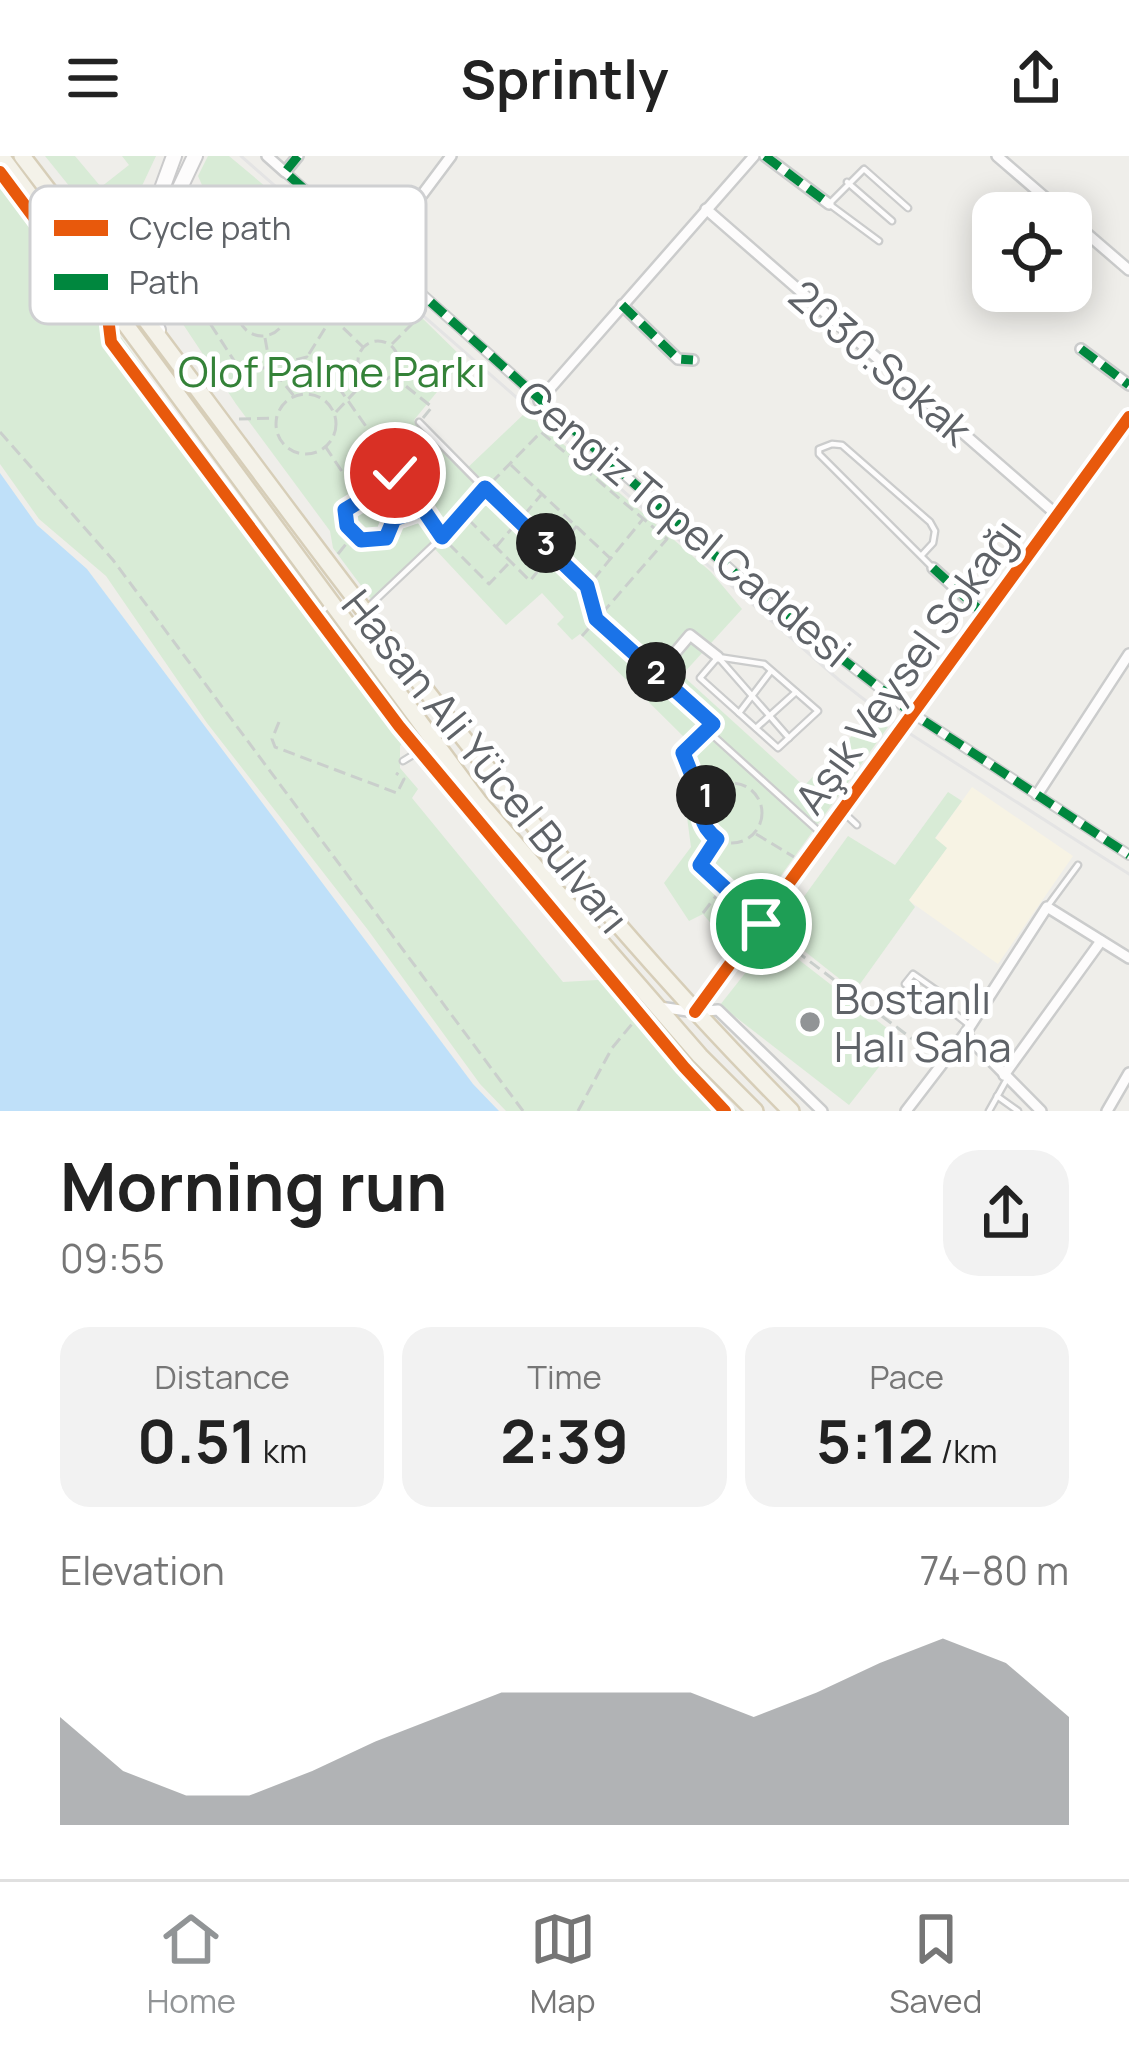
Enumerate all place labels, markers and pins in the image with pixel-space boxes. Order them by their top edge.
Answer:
pin [344,422,446,524]
pin: 3 [516,513,576,573]
pin: 2 [626,642,686,702]
pin: 1 [676,765,736,825]
pin [710,873,812,975]
place label: Bostanlı Halı Saha [834,969,1012,1075]
marker: Bostanlı Halı Saha [797,1009,823,1035]

